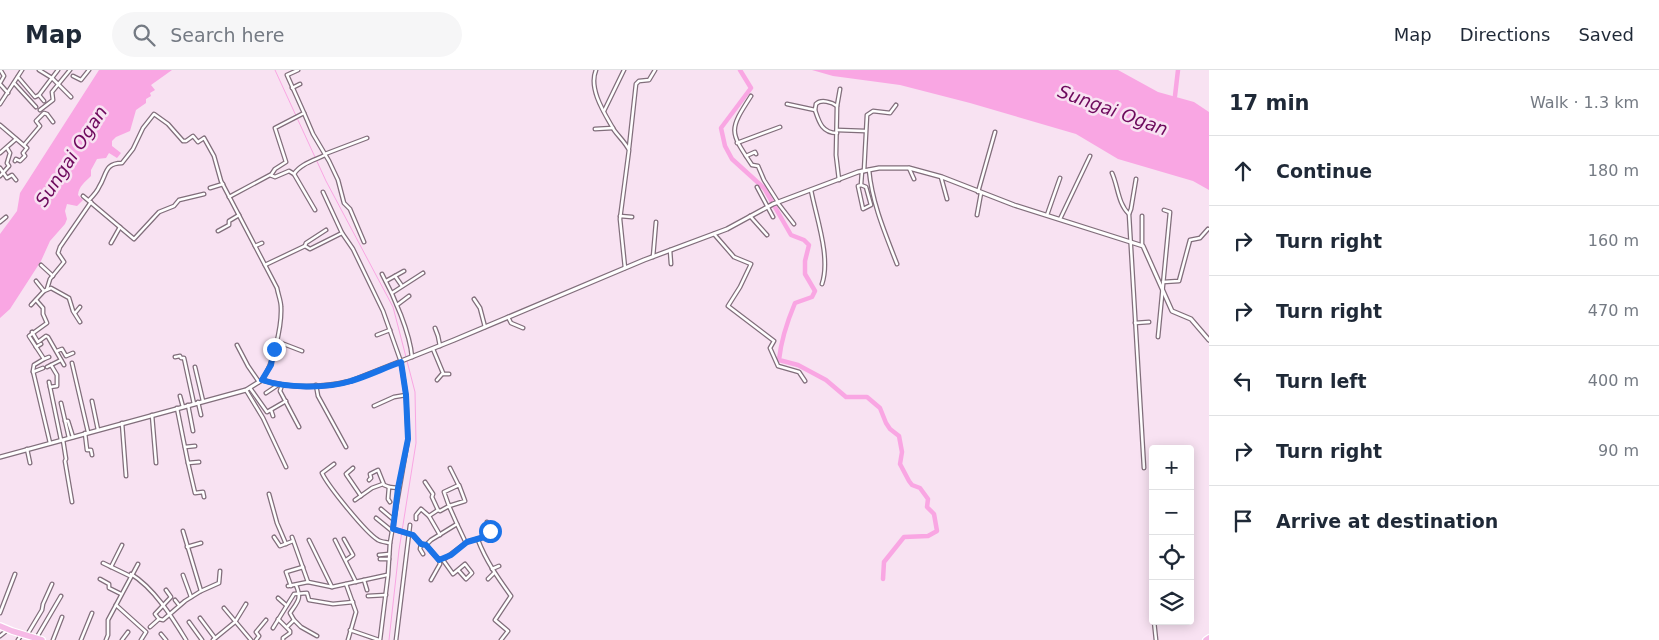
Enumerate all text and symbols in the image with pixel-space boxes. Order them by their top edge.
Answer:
search box [112,12,462,57]
text: Map [25,21,82,49]
icon: search [130,21,158,49]
text: Search here [170,24,284,46]
text: Map [1394,24,1432,45]
text: Directions [1460,24,1550,45]
text: Saved [1578,24,1634,45]
water label: Sungai Ogan [1055,80,1171,140]
text: 17 min [1229,91,1310,115]
text: Walk · 1.3 km [1530,93,1639,112]
water label: Sungai Ogan [31,102,111,210]
icon: ahead [1229,157,1257,185]
text: Continue [1276,160,1372,182]
text: 180 m [1588,161,1639,180]
icon: right [1229,227,1257,255]
text: Turn right [1276,230,1382,252]
text: 160 m [1588,231,1639,250]
icon: right [1229,297,1257,325]
text: Turn right [1276,300,1382,322]
text: 470 m [1588,301,1639,320]
route end [263,338,286,361]
icon: left [1229,367,1257,395]
text: Turn left [1276,370,1367,392]
text: 400 m [1588,371,1639,390]
icon: right [1229,437,1257,465]
text: Turn right [1276,440,1382,462]
text: 90 m [1598,441,1639,460]
map controls [1149,445,1194,625]
button: + [1149,445,1194,490]
button: − [1149,490,1194,535]
icon: arrive [1229,507,1257,535]
text: Arrive at destination [1276,510,1498,532]
route start [479,520,502,543]
button: locate [1149,535,1194,580]
button: layers [1149,580,1194,625]

